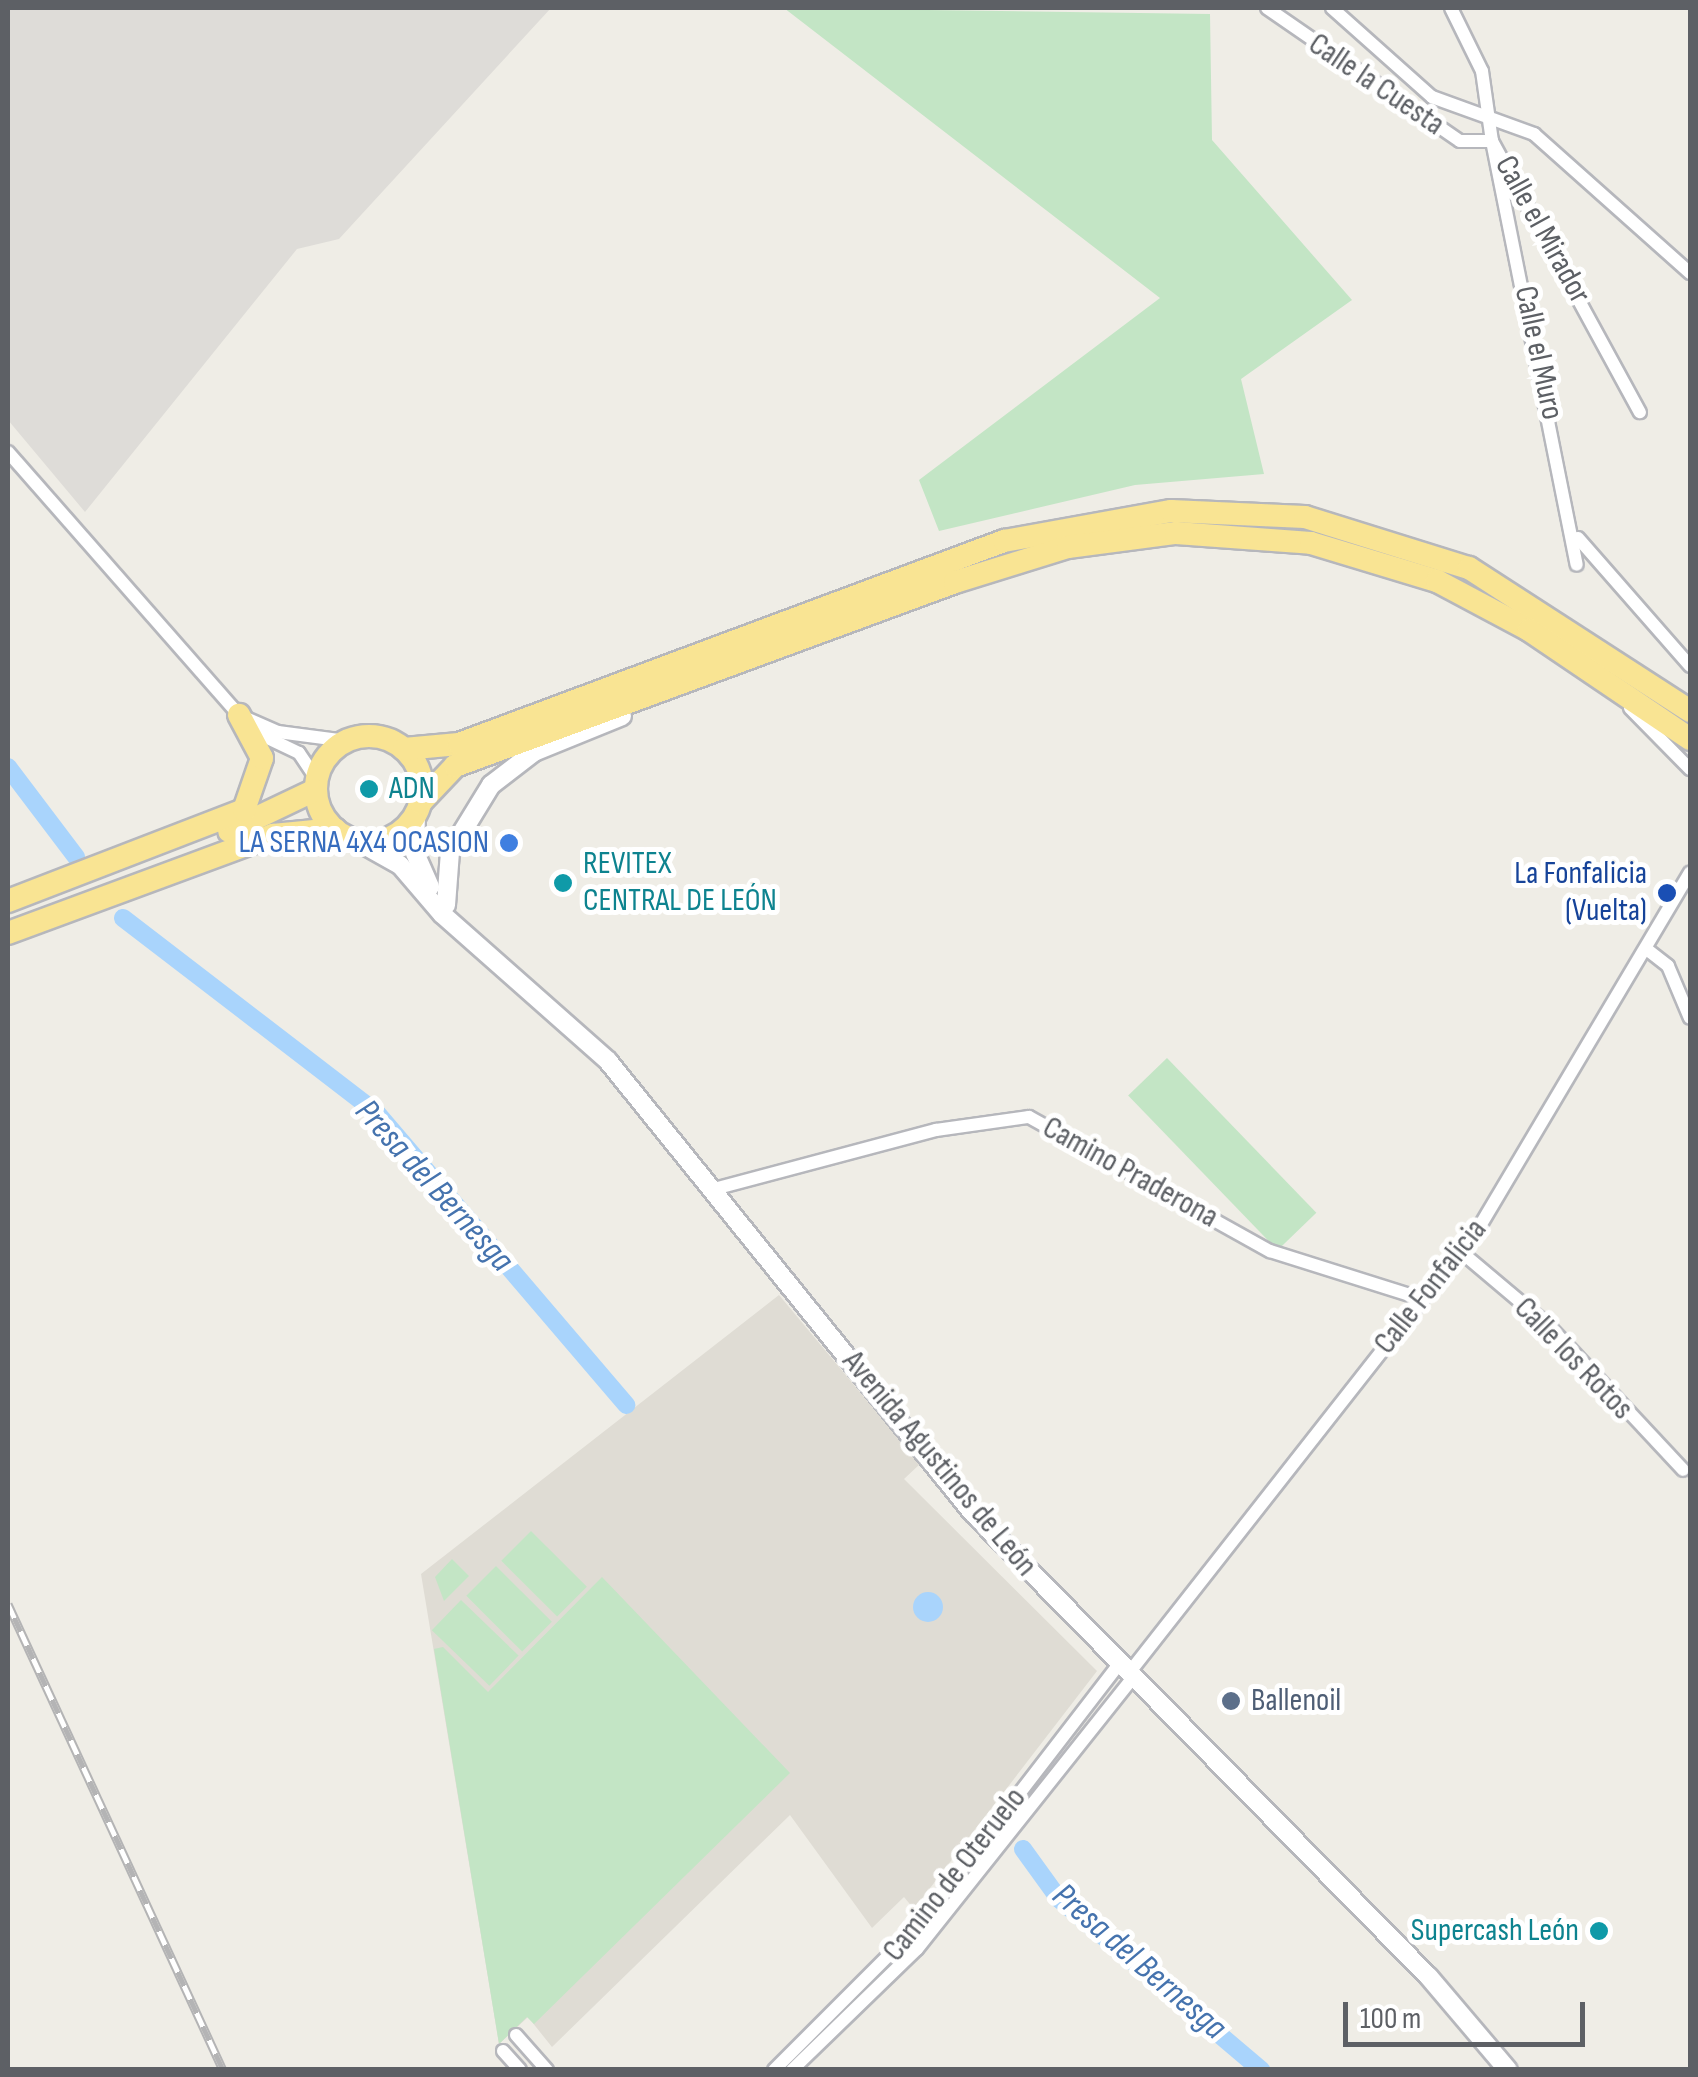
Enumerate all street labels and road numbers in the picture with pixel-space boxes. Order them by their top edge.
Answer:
street label: Calle la Cuesta [1301,26,1451,144]
street label: Calle el Mirador [1486,149,1598,311]
street label: Calle el Muro [1505,283,1571,423]
street label: Camino Praderona [1036,1109,1224,1237]
street label: Calle Fonfalicia [1366,1212,1496,1362]
street label: Calle los Rotos [1505,1290,1641,1428]
street label: Avenida Agustinos de León [834,1344,1044,1584]
street label: Camino de Oteruelo [875,1780,1035,1970]

